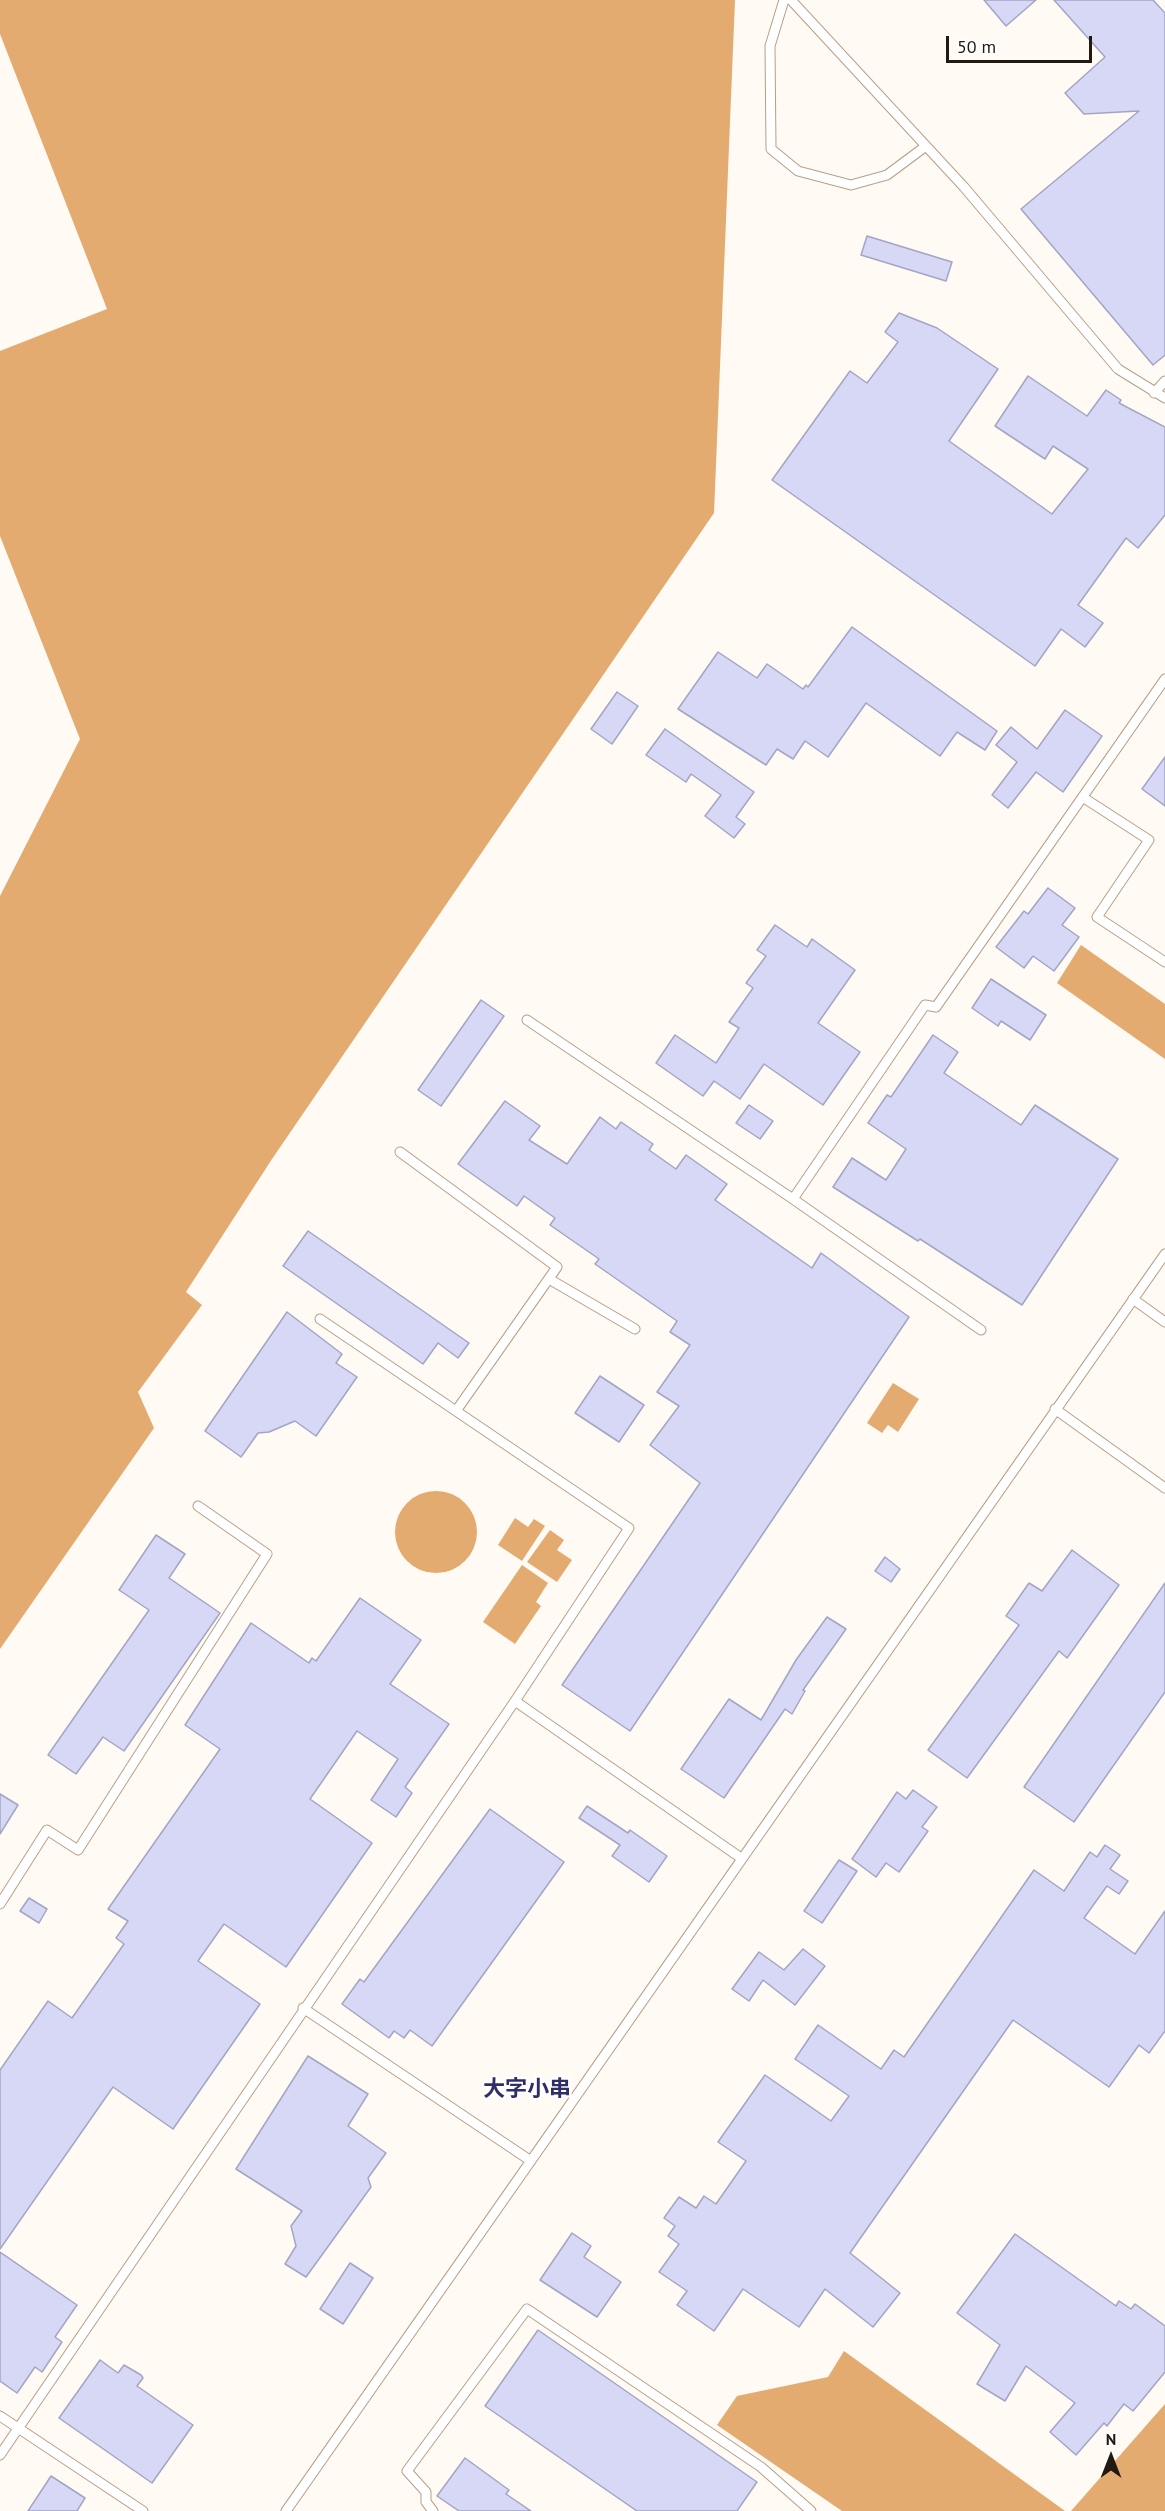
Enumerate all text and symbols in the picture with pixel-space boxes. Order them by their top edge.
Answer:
scale bar [949,24,1094,62]
text: 50 m [957,35,996,58]
district label: 大字小串 [483,2077,571,2103]
north arrow [1081,2427,1141,2487]
text: N [1106,2429,1116,2449]

